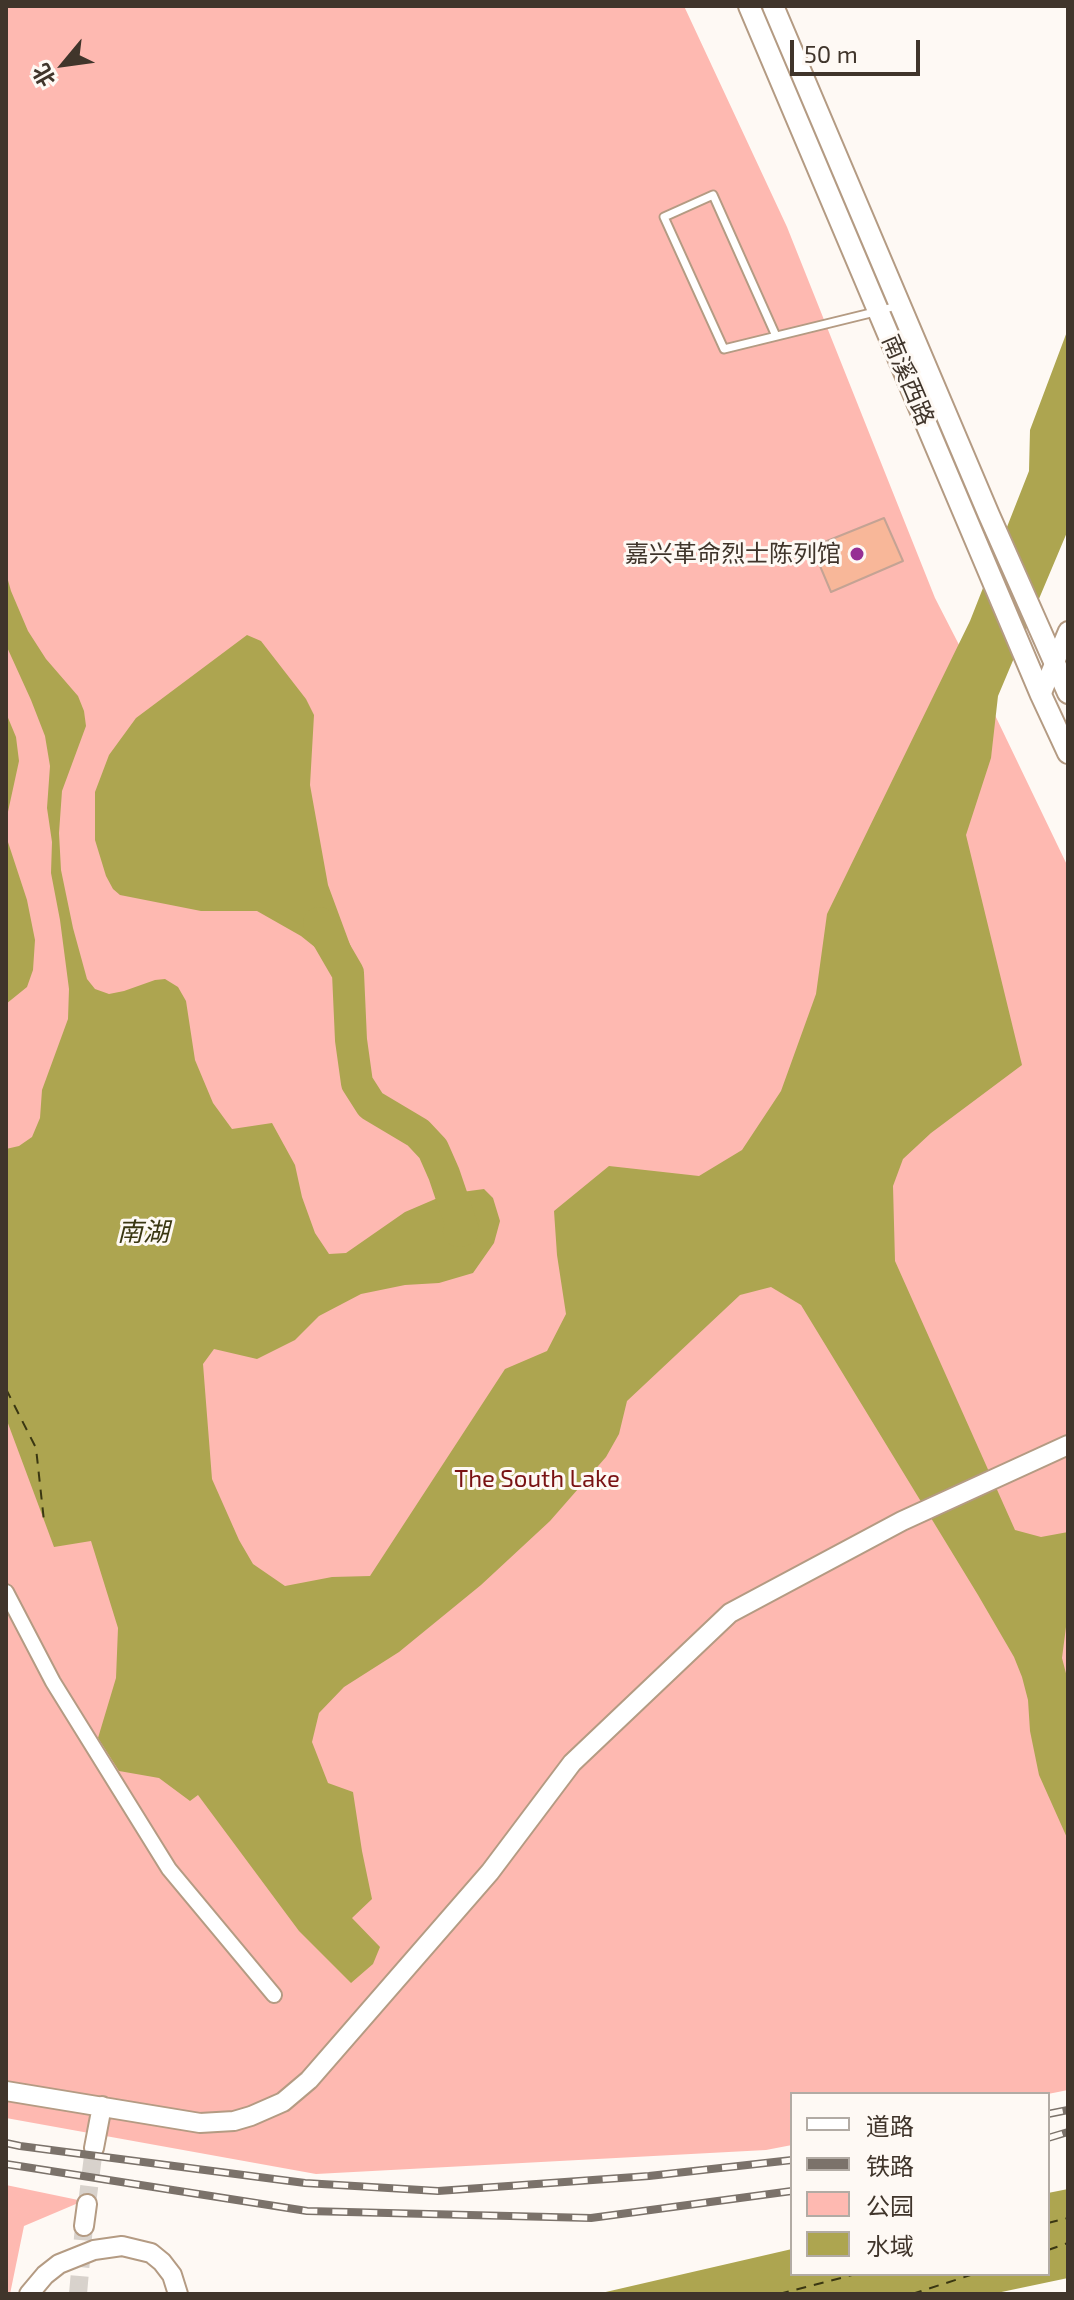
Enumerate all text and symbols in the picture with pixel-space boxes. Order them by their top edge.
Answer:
north arrow [24,24,104,104]
scale bar [794,24,924,74]
text: 50 m [804,39,858,68]
text: 北 [26,60,60,92]
street label: 南溪西路 [876,330,940,430]
place label: 嘉兴革命烈士陈列馆 [625,540,841,568]
marker: 嘉兴革命烈士陈列馆 [848,545,866,563]
water label: 南湖 [117,1216,169,1248]
park label: The South Lake [454,1465,620,1493]
legend [790,2092,1050,2276]
text: 道路 [866,2111,914,2140]
text: 铁路 [866,2151,914,2180]
text: 公园 [866,2191,914,2220]
text: 水域 [866,2231,914,2260]

